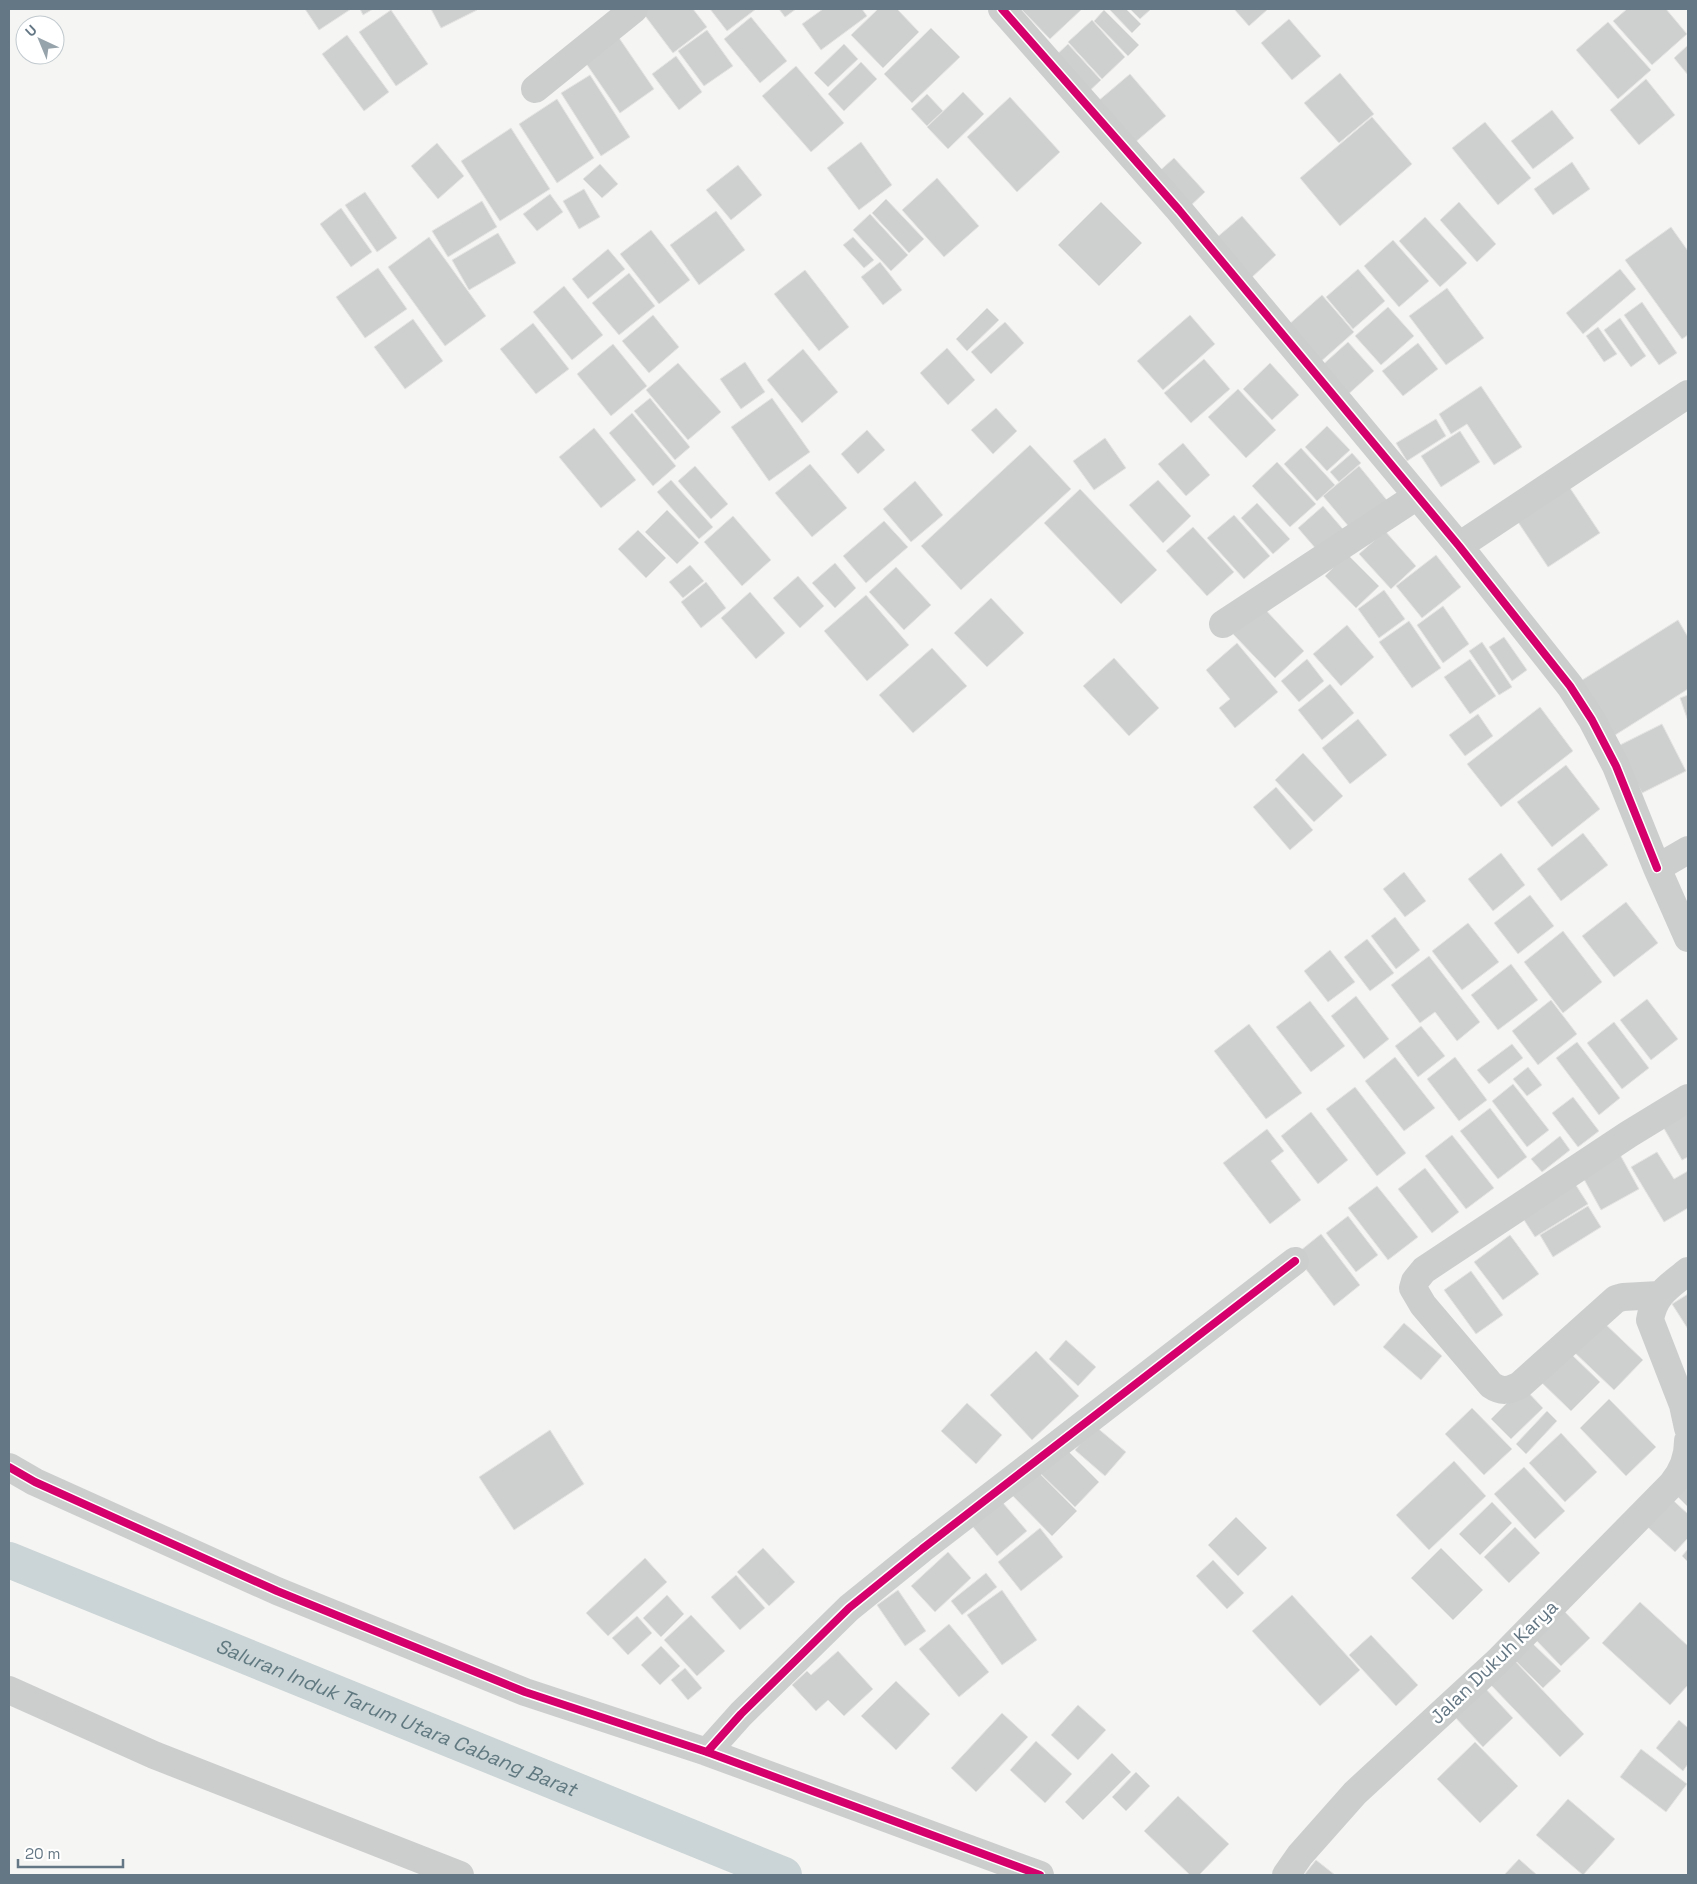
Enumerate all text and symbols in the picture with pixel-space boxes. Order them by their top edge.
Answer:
north arrow [15,15,65,65]
text: U [21,21,41,40]
street label: Jalan Dukuh Karya [1425,1594,1563,1730]
water label: Saluran Induk Tarum Utara Cabang Barat [212,1632,582,1803]
scale bar [18,1836,122,1868]
text: 20 m [25,1844,60,1863]

